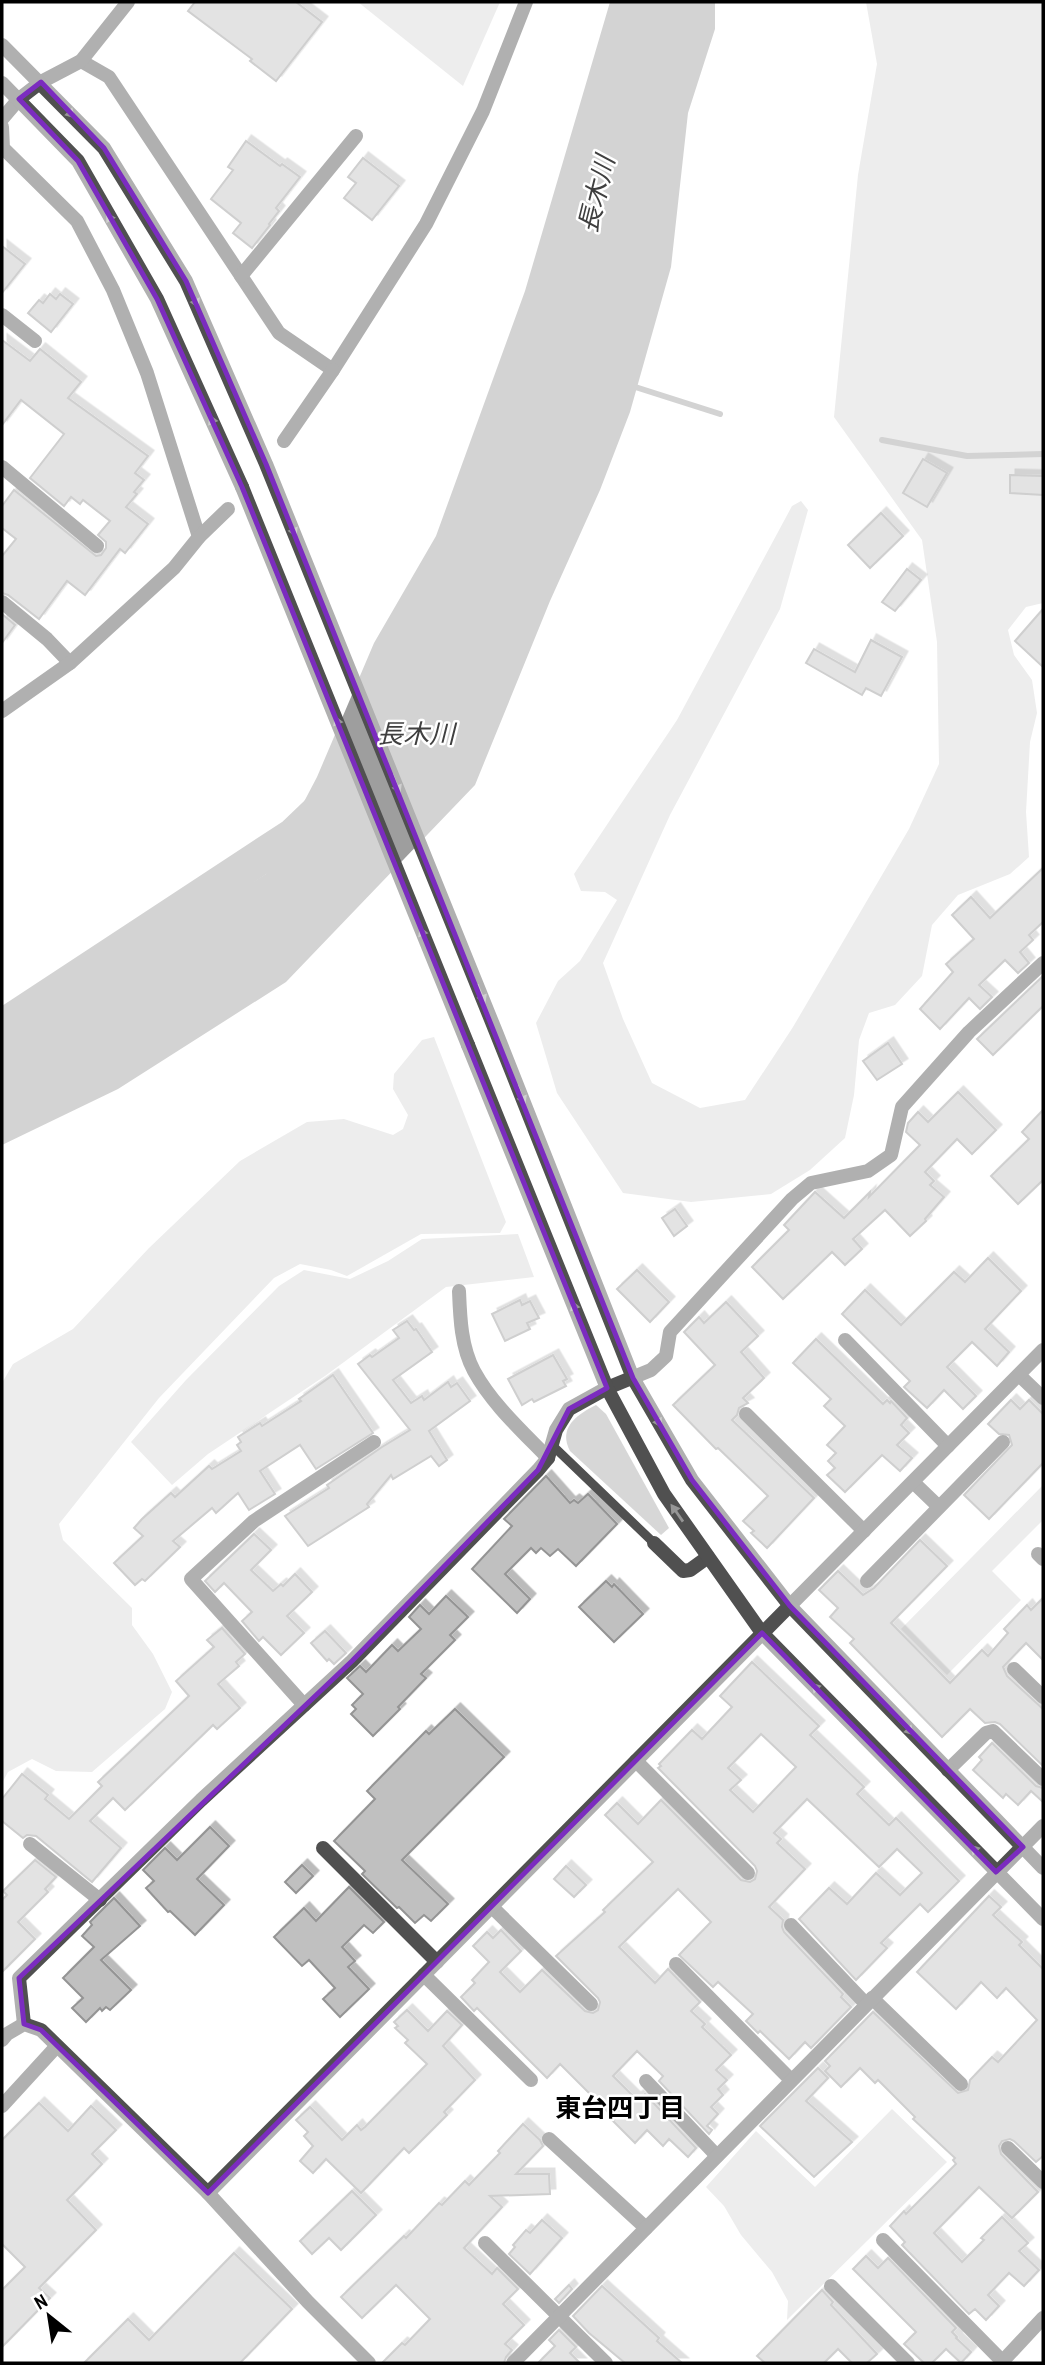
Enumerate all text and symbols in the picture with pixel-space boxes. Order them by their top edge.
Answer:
one-way arrow [59,101,75,118]
water label: 長木川 [570,149,623,236]
one-way arrow [106,212,118,231]
one-way arrow [188,288,200,308]
one-way arrow [208,415,220,435]
one-way arrow [287,517,298,538]
one-way arrow [333,715,344,736]
water label: 長木川 [377,716,458,751]
one-way arrow [390,773,401,794]
one-way arrow [419,926,430,947]
one-way arrow [476,984,487,1005]
one-way arrow [516,1085,527,1106]
one-way arrow [570,1300,581,1321]
one-way arrow [650,1408,662,1428]
one-way arrow [670,1504,684,1522]
one-way arrow [811,1683,827,1700]
one-way arrow [898,1718,915,1735]
one-way arrow [971,1845,987,1862]
district label: 東台四丁目 [555,2090,685,2125]
north arrow [14,2281,84,2351]
text: N [29,2287,52,2315]

